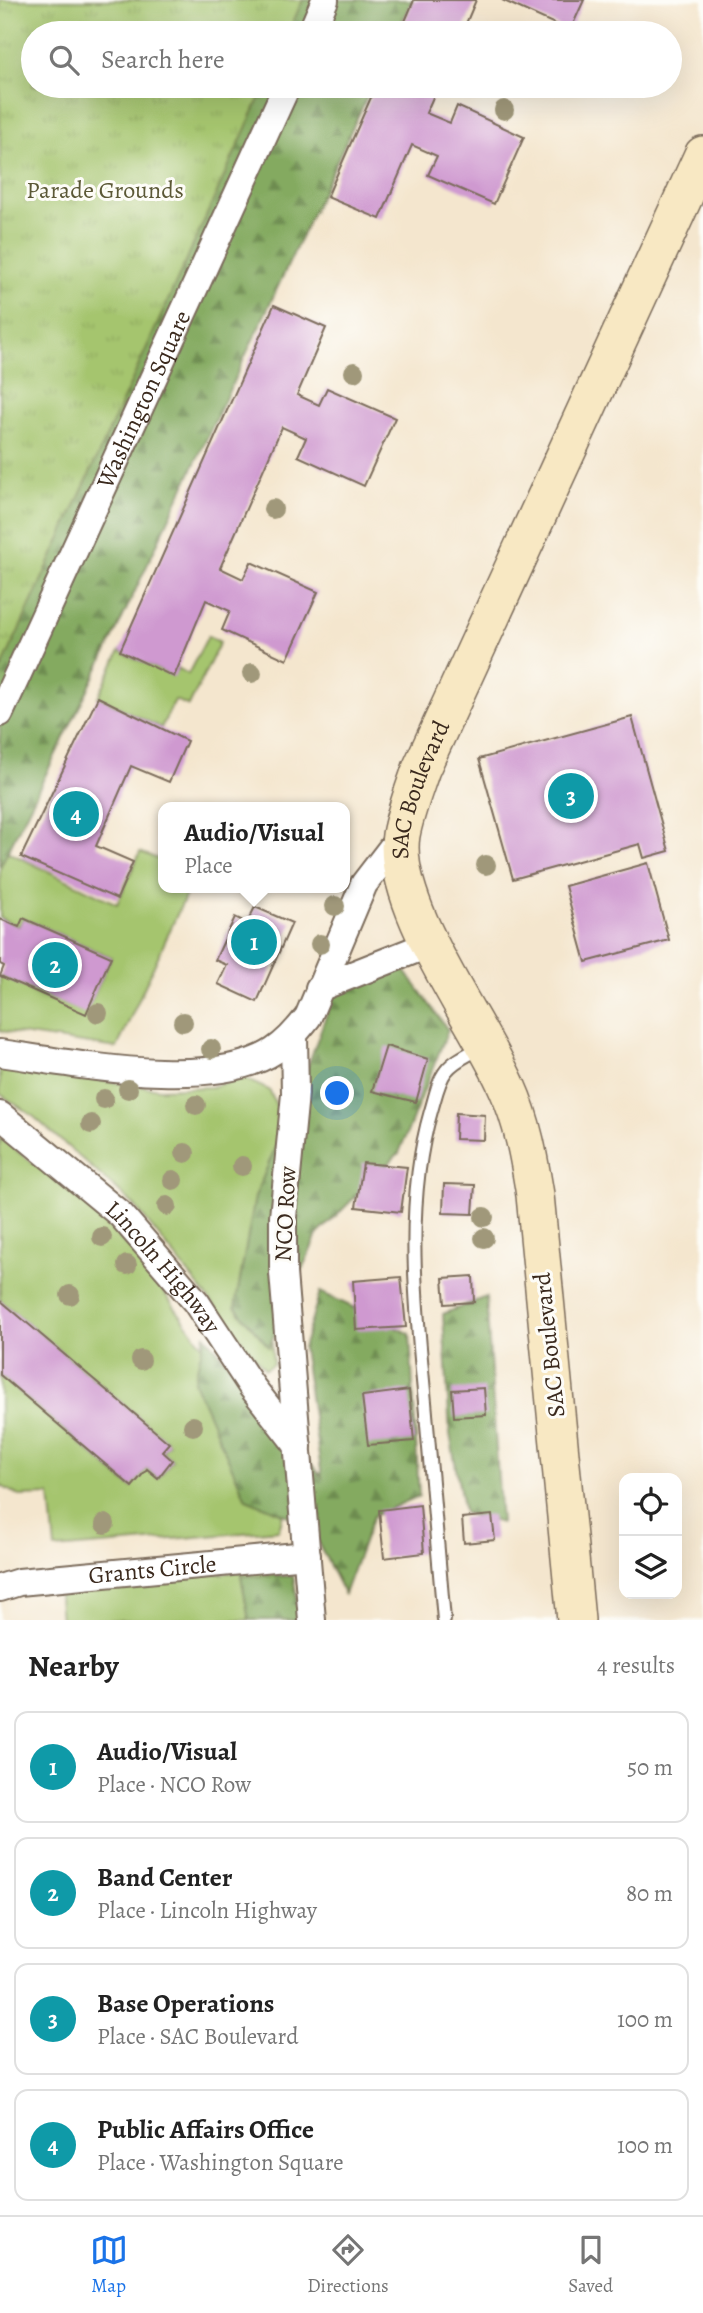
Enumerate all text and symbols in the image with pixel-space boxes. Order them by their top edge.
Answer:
search box [21,21,682,98]
icon: search [45,41,83,79]
text: Search here [101,42,225,77]
park label: Parade Grounds [26,174,184,206]
street label: Washington Square [89,305,198,494]
street label: SAC Boulevard [384,715,457,860]
pin: 3 [548,770,594,822]
pin: 4 [53,788,99,840]
popup [158,802,350,893]
text: Audio/Visual [184,815,324,850]
text: Place [184,850,233,881]
pin: 1 [231,916,277,968]
pin: 2 [32,939,78,991]
your location [320,1076,354,1110]
street label: NCO Row [267,1165,303,1263]
street label: Lincoln Highway [99,1193,229,1340]
street label: SAC Boulevard [525,1271,573,1419]
map controls [619,1473,682,1599]
button: locate [619,1473,682,1536]
button: layers [619,1536,682,1599]
street label: Grants Circle [87,1548,218,1591]
text: Nearby [28,1646,119,1686]
text: 4 results [597,1650,675,1681]
text: Audio/Visual [97,1734,237,1769]
text: 1 [49,1752,57,1783]
text: 50 m [627,1752,673,1783]
text: Place · NCO Row [97,1769,251,1800]
text: Band Center [97,1860,233,1895]
text: 2 [47,1878,59,1909]
text: 80 m [626,1878,673,1909]
text: Place · Lincoln Highway [97,1895,317,1926]
text: Base Operations [97,1986,274,2021]
text: 3 [48,2004,58,2035]
text: 100 m [617,2004,673,2035]
text: Place · SAC Boulevard [97,2021,299,2052]
text: Public Affairs Office [97,2112,314,2147]
text: 4 [48,2130,58,2161]
text: 100 m [617,2130,673,2161]
text: Place · Washington Square [97,2147,344,2178]
tab: Map [90,2231,128,2299]
tab: Directions [307,2231,389,2299]
tab: Saved [568,2231,613,2299]

